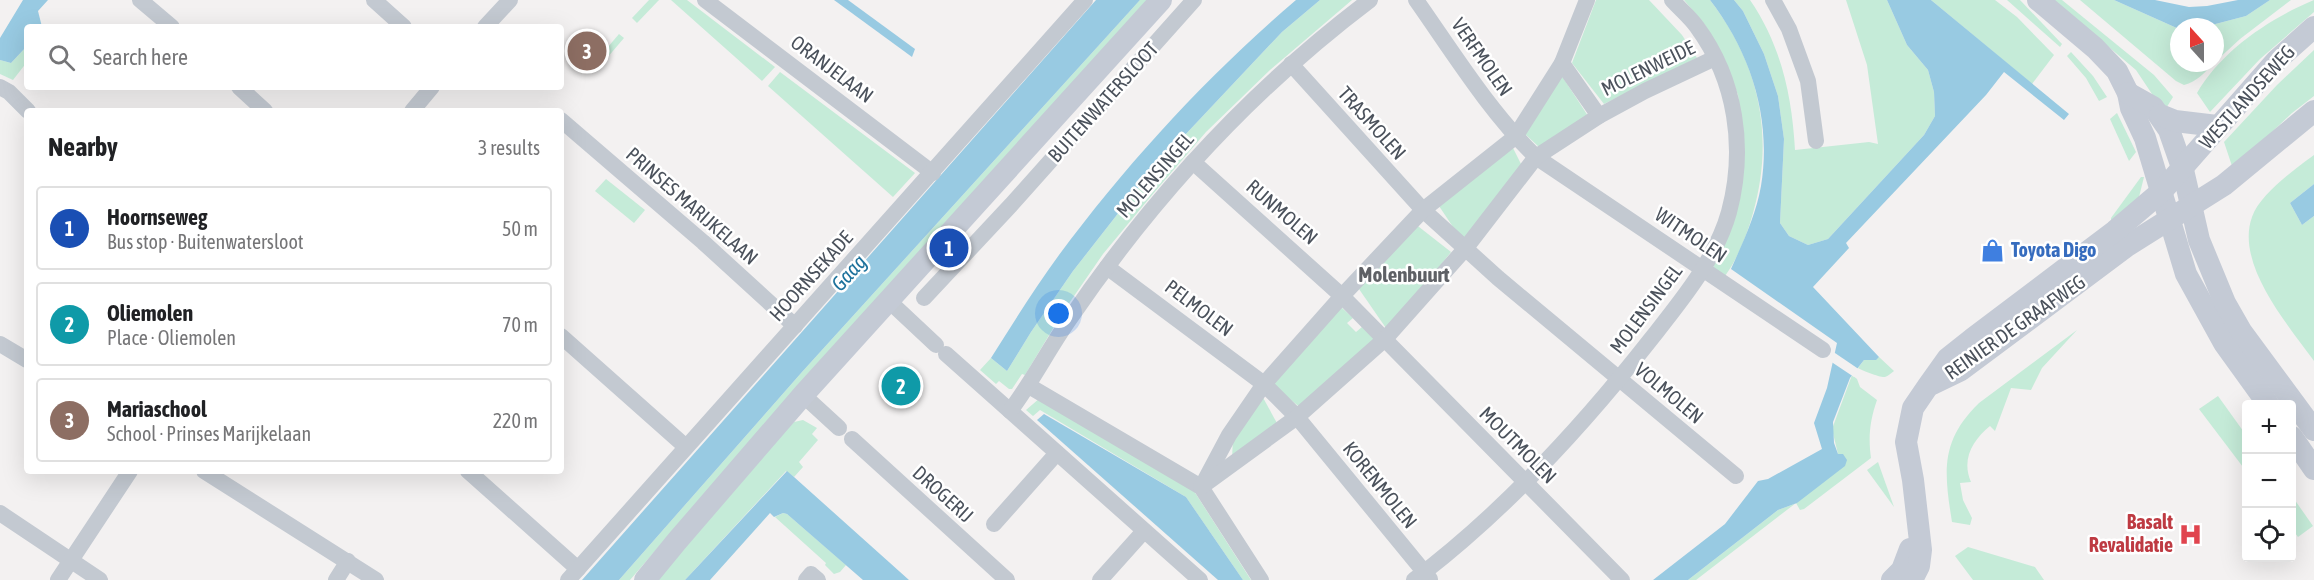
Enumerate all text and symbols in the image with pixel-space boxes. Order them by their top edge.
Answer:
street label: VERFMOLEN [1447,13,1518,100]
north arrow [2170,18,2224,72]
search box [24,24,564,90]
pin: 3 [568,28,606,74]
street label: ORANJELAAN [787,30,878,107]
street label: MOLENWEIDE [1597,35,1699,100]
street label: BUITENWATERSLOOT [1043,37,1163,166]
street label: WESTLANDSEWEG [2194,40,2299,153]
icon: search [45,41,78,74]
text: Search here [93,44,188,70]
street label: TRASMOLEN [1334,81,1411,164]
street label: MOLENSINGEL [1111,127,1198,222]
text: Nearby [48,132,118,162]
text: 3 results [478,136,540,159]
street label: PRINSES MARIJKELAAN [622,142,763,269]
street label: RUNMOLEN [1242,174,1323,249]
street label: WITMOLEN [1651,202,1732,267]
text: Hoornseweg [107,204,208,230]
text: 1 [65,217,74,240]
text: 50 m [502,217,538,240]
street label: HOORNSEKADE [764,226,857,325]
pin: 1 [930,226,968,270]
text: Bus stop · Buitenwatersloot [107,230,304,253]
shop icon: Toyota Digo [1980,237,2006,263]
place label: Toyota Digo [2011,238,2096,261]
water label: Gaag [826,249,871,295]
street label: MOLENSINGEL [1605,260,1687,358]
district label: Molenbuurt [1358,262,1450,286]
street label: REINIER DE GRAAFWEG [1940,270,2089,384]
street label: PELMOLEN [1161,275,1238,341]
your location [1044,299,1073,328]
text: Oliemolen [107,300,193,326]
text: 2 [65,313,74,336]
text: 70 m [502,313,538,336]
text: Place · Oliemolen [107,326,236,349]
street label: VOLMOLEN [1630,357,1708,428]
pin: 2 [882,364,920,408]
text: Mariaschool [107,396,207,422]
map controls [2242,400,2296,562]
button: + [2242,400,2296,454]
street label: MOUTMOLEN [1475,402,1561,488]
text: 3 [65,409,74,432]
text: 220 m [493,409,538,432]
text: School · Prinses Marijkelaan [107,422,311,445]
street label: KORENMOLEN [1339,437,1422,532]
button: − [2242,454,2296,508]
street label: DROGERIJ [908,461,978,527]
button: locate [2242,508,2296,562]
place label: Basalt Revalidatie [2089,510,2173,556]
hospital icon: Basalt Revalidatie [2178,521,2204,547]

